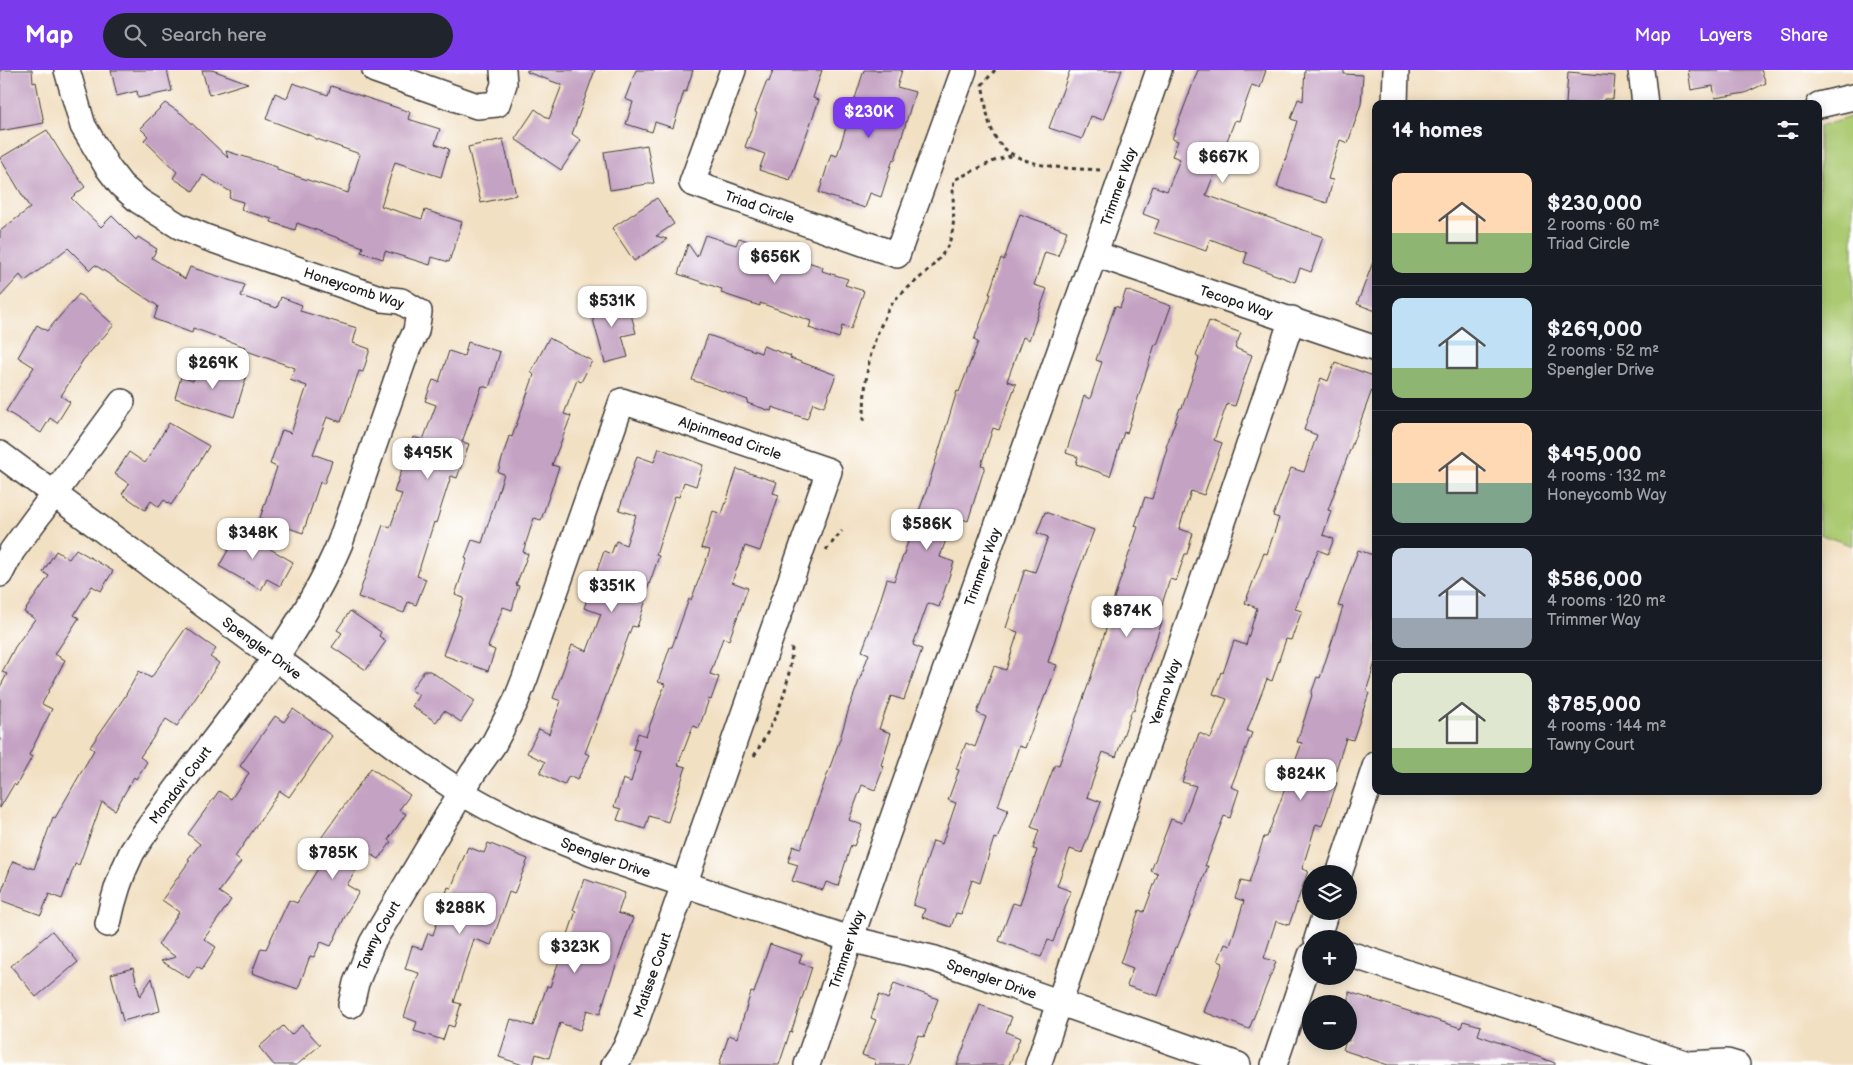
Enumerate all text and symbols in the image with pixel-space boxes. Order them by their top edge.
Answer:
search box [103,13,453,58]
text: Map [25,21,73,50]
icon: search [121,21,149,49]
text: Search here [161,24,267,47]
text: Map [1635,25,1671,46]
text: Layers [1699,25,1752,46]
text: Share [1780,25,1828,46]
pin: $230K [834,97,904,139]
text: $230K [844,103,894,122]
icon: filters [1774,116,1802,144]
text: 14 homes [1392,118,1483,143]
pin: $667K [1188,142,1258,184]
street label: Trimmer Way [1097,145,1141,228]
text: $667K [1198,148,1248,167]
street label: Triad Circle [722,187,797,227]
text: $230,000 [1547,191,1642,216]
icon: home [1432,193,1492,253]
text: 2 rooms · 60 m² [1547,216,1660,235]
text: Triad Circle [1547,235,1630,254]
pin: $656K [740,242,810,284]
text: $656K [750,248,800,267]
street label: Honeycomb Way [301,264,407,313]
street label: Tecopa Way [1197,282,1275,323]
pin: $531K [577,286,647,328]
text: $531K [589,292,635,311]
text: $269,000 [1547,317,1642,342]
icon: home [1432,318,1492,378]
text: 2 rooms · 52 m² [1547,342,1659,361]
pin: $269K [178,348,248,390]
text: $269K [188,354,238,373]
text: Spengler Drive [1547,361,1654,380]
street label: Alpinmead Circle [677,413,784,463]
pin: $495K [393,438,463,480]
text: $495,000 [1547,442,1642,467]
icon: home [1432,443,1492,503]
text: $495K [403,444,453,463]
text: 4 rooms · 132 m² [1547,467,1666,486]
text: Honeycomb Way [1547,486,1667,505]
pin: $586K [892,508,962,551]
text: $586K [902,515,952,534]
pin: $348K [218,518,288,560]
text: $348K [228,524,278,543]
street label: Trimmer Way [961,525,1005,609]
text: $586,000 [1547,567,1642,592]
icon: home [1432,568,1492,628]
pin: $351K [577,570,647,613]
text: $351K [589,577,635,596]
text: 4 rooms · 120 m² [1547,592,1666,611]
pin: $874K [1092,596,1162,638]
text: $874K [1102,602,1152,621]
text: Trimmer Way [1547,611,1641,630]
street label: Spengler Drive [219,613,305,683]
street label: Yermo Way [1146,656,1185,729]
text: $785,000 [1547,692,1641,717]
icon: home [1432,693,1492,753]
text: 4 rooms · 144 m² [1547,717,1666,736]
text: Tawny Court [1547,736,1634,755]
street label: Mondavi Court [146,743,216,827]
pin: $824K [1266,758,1336,801]
text: $824K [1276,765,1326,784]
street label: Spengler Drive [558,834,653,881]
pin: $785K [298,838,368,880]
text: $785K [308,844,358,863]
map controls [1302,865,1357,1050]
button: layers [1302,865,1357,920]
pin: $288K [425,892,495,935]
street label: Tawny Court [354,897,404,973]
text: $288K [435,899,485,918]
street label: Trimmer Way [826,908,869,991]
street label: Matisse Court [630,930,675,1020]
button: + [1302,930,1357,985]
pin: $323K [540,932,610,974]
text: $323K [550,938,600,957]
street label: Spengler Drive [944,956,1039,1003]
button: − [1302,995,1357,1050]

